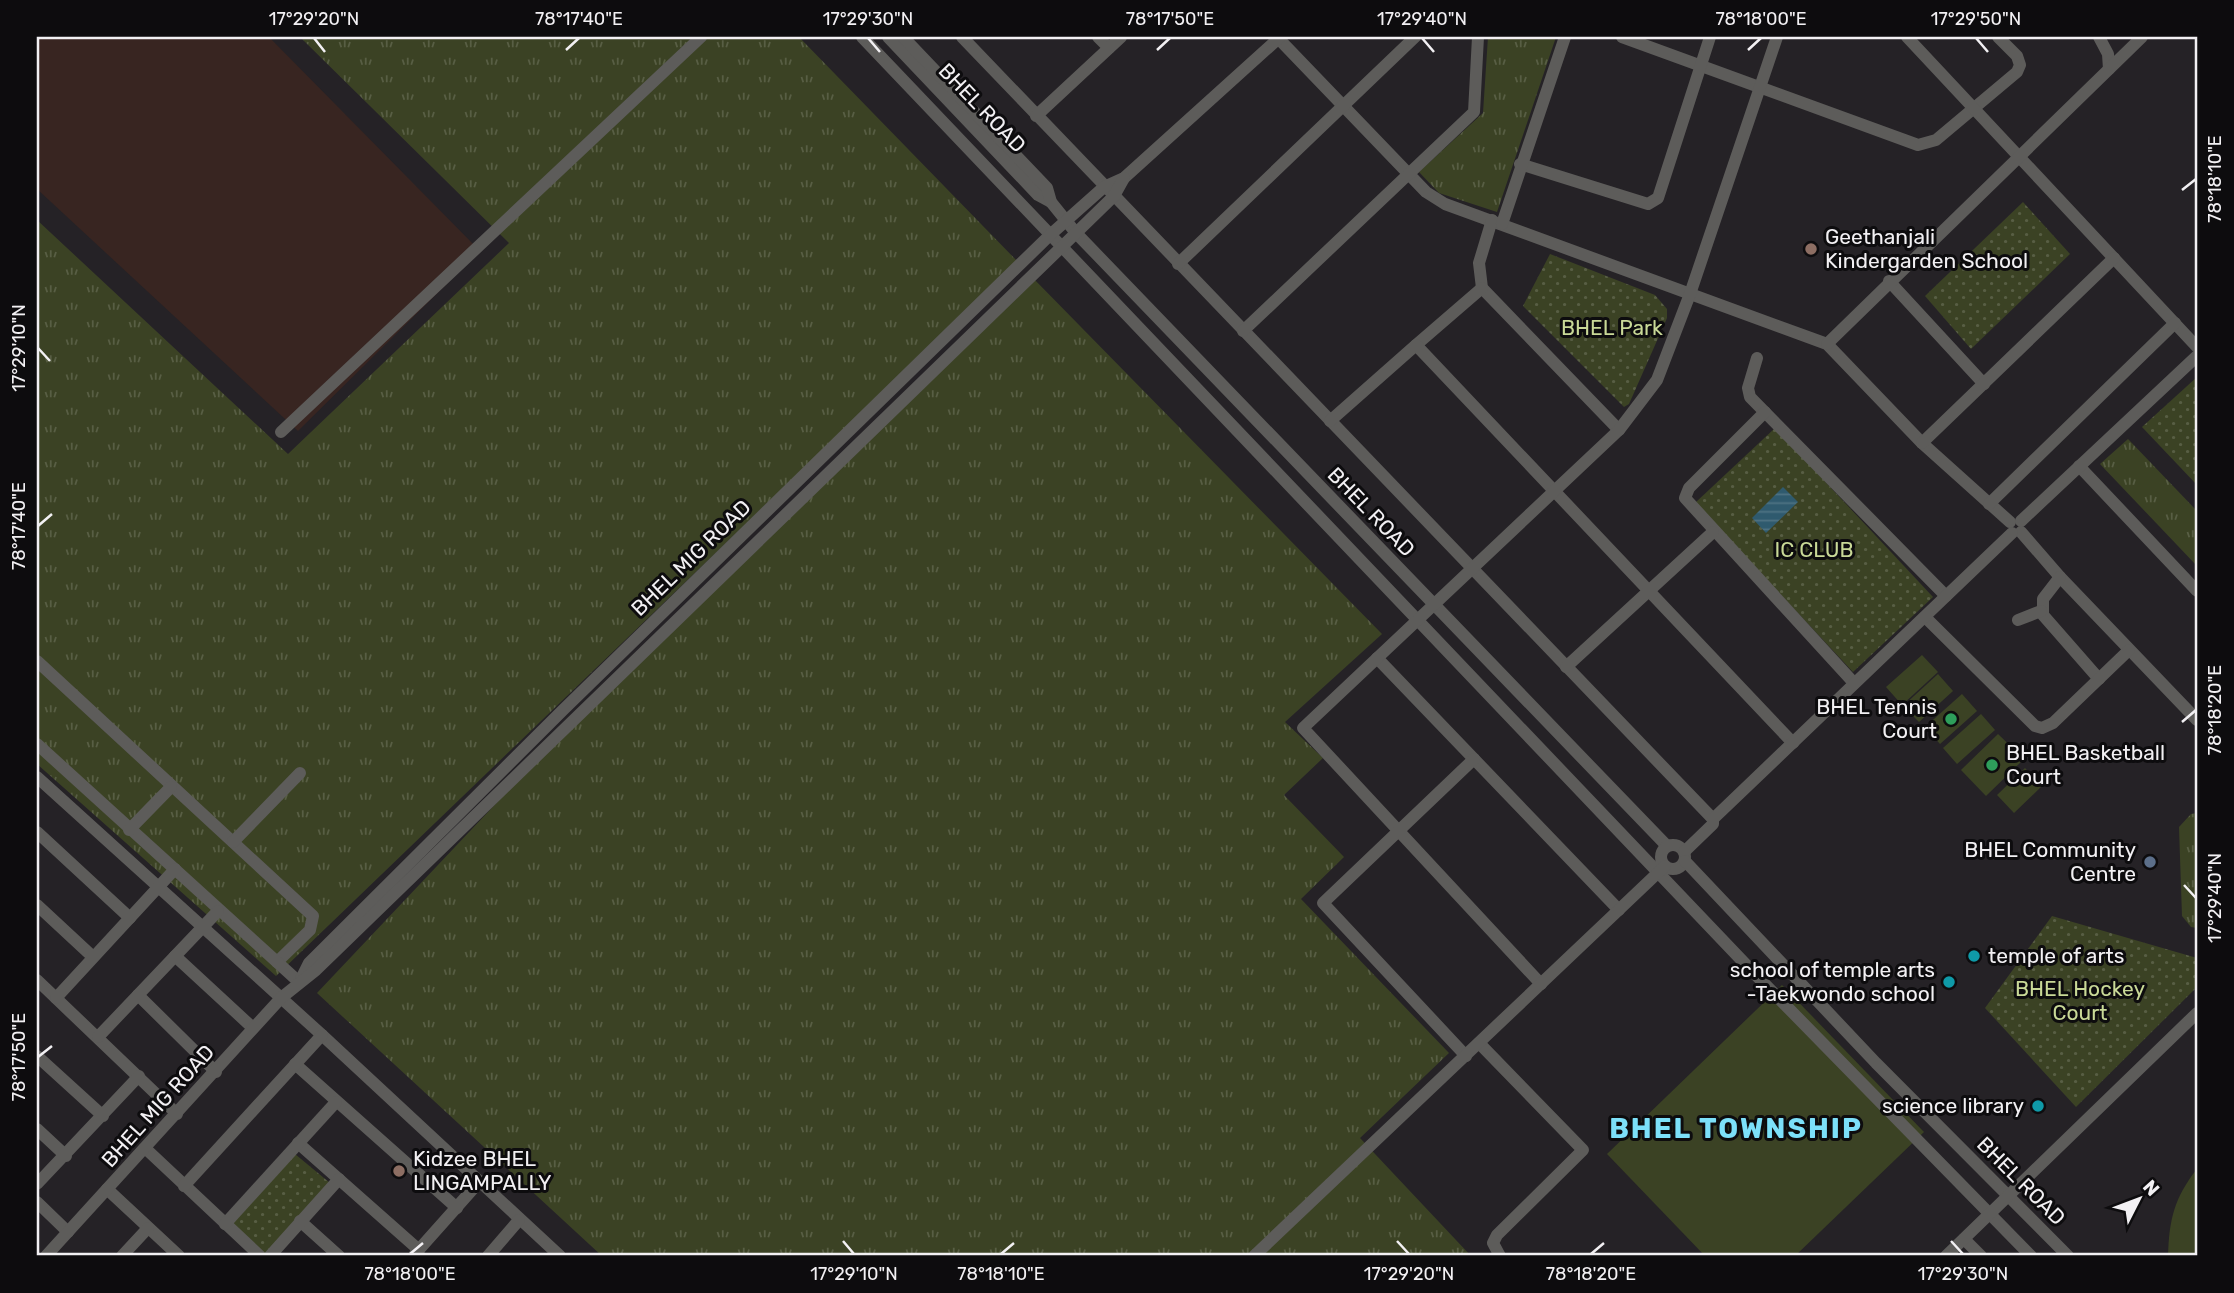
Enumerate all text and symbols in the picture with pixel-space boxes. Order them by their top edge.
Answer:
text: 17°29'20"N [269,8,359,30]
text: 78°17'40"E [535,8,623,30]
text: 17°29'30"N [823,8,913,30]
text: 78°17'50"E [1126,8,1214,30]
text: 17°29'40"N [1377,8,1467,30]
text: 78°18'00"E [1715,8,1807,30]
text: 17°29'50"N [1931,8,2021,30]
street label: BHEL ROAD [934,58,1031,157]
text: 78°18'10"E [2204,135,2226,223]
place label: Geethanjali Kindergarden School [1825,224,2028,273]
marker: Geethanjali Kindergarden School [1803,241,1819,257]
text: 17°29'10"N [8,304,30,392]
park label: BHEL Park [1561,315,1663,340]
street label: BHEL ROAD [1323,462,1420,561]
text: 78°17'40"E [8,482,30,570]
street label: BHEL MIG ROAD [626,494,756,621]
park label: IC CLUB [1774,537,1854,562]
text: 78°18'20"E [2204,665,2226,755]
place label: BHEL Tennis Court [1816,694,1937,743]
marker: BHEL Tennis Court [1943,711,1959,727]
place label: BHEL Basketball Court [2006,740,2165,789]
marker: BHEL Basketball Court [1984,757,2000,773]
place label: BHEL Community Centre [1964,837,2136,886]
text: 17°29'40"N [2204,853,2226,943]
marker: BHEL Community Centre [2142,854,2158,870]
place label: temple of arts [1988,943,2124,968]
marker: temple of arts [1966,948,1982,964]
place label: school of temple arts -Taekwondo school [1730,957,1935,1006]
marker: school of temple arts -Taekwondo school [1941,974,1957,990]
park label: BHEL Hockey Court [2015,976,2145,1025]
text: 78°17'50"E [8,1013,30,1101]
street label: BHEL MIG ROAD [96,1039,219,1172]
place label: science library [1882,1093,2024,1118]
marker: science library [2030,1098,2046,1114]
district label: BHEL TOWNSHIP [1609,1112,1863,1145]
street label: BHEL ROAD [1972,1131,2071,1230]
place label: Kidzee BHEL LINGAMPALLY [413,1146,552,1195]
marker: Kidzee BHEL LINGAMPALLY [391,1163,407,1179]
north arrow [2104,1164,2174,1234]
text: N [2138,1175,2164,1201]
text: 78°18'00"E [364,1263,456,1285]
text: 17°29'10"N [810,1263,898,1285]
text: 78°18'10"E [957,1263,1045,1285]
text: 17°29'20"N [1364,1263,1454,1285]
text: 78°18'20"E [1546,1263,1636,1285]
text: 17°29'30"N [1918,1263,2008,1285]

